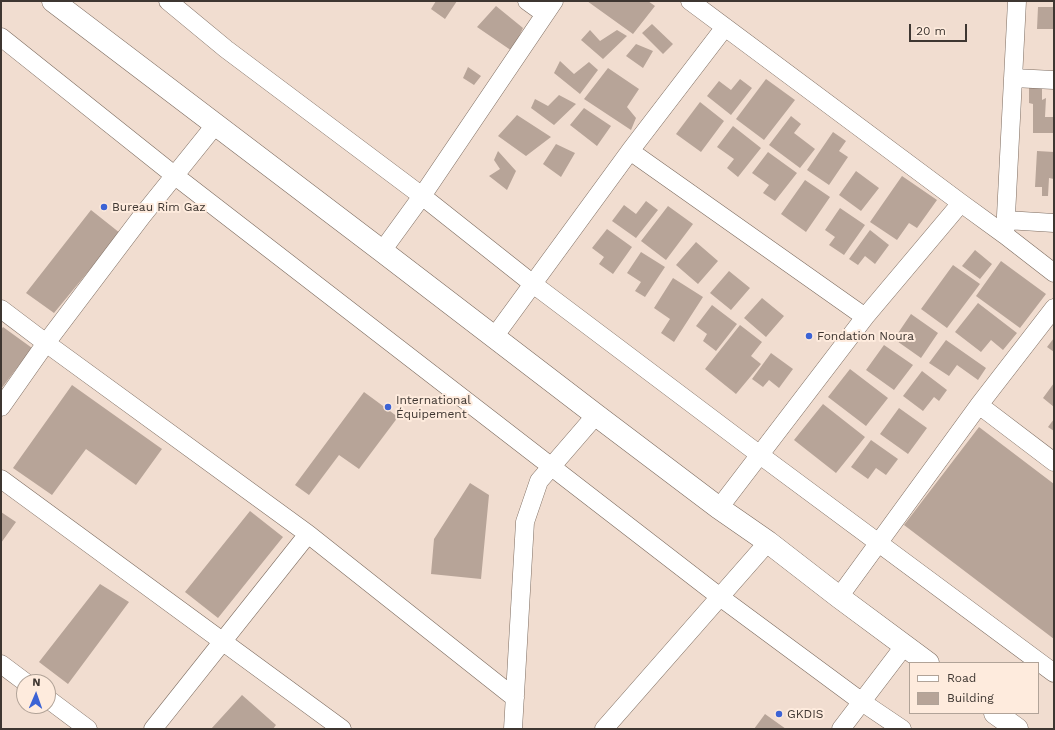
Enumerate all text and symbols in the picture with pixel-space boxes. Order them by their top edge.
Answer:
scale bar [911,16,969,42]
text: 20 m [916,24,946,38]
place label: Bureau Rim Gaz [112,200,206,214]
marker: Bureau Rim Gaz [99,202,109,212]
place label: Fondation Noura [817,329,914,343]
marker: Fondation Noura [804,331,814,341]
place label: International Équipement [396,393,471,421]
marker: International Équipement [383,402,393,412]
legend [909,662,1039,714]
text: Road [947,671,976,685]
north arrow [16,674,56,714]
text: N [32,676,41,689]
text: Building [947,691,994,705]
place label: GKDIS [787,707,823,721]
marker: GKDIS [774,709,784,719]

